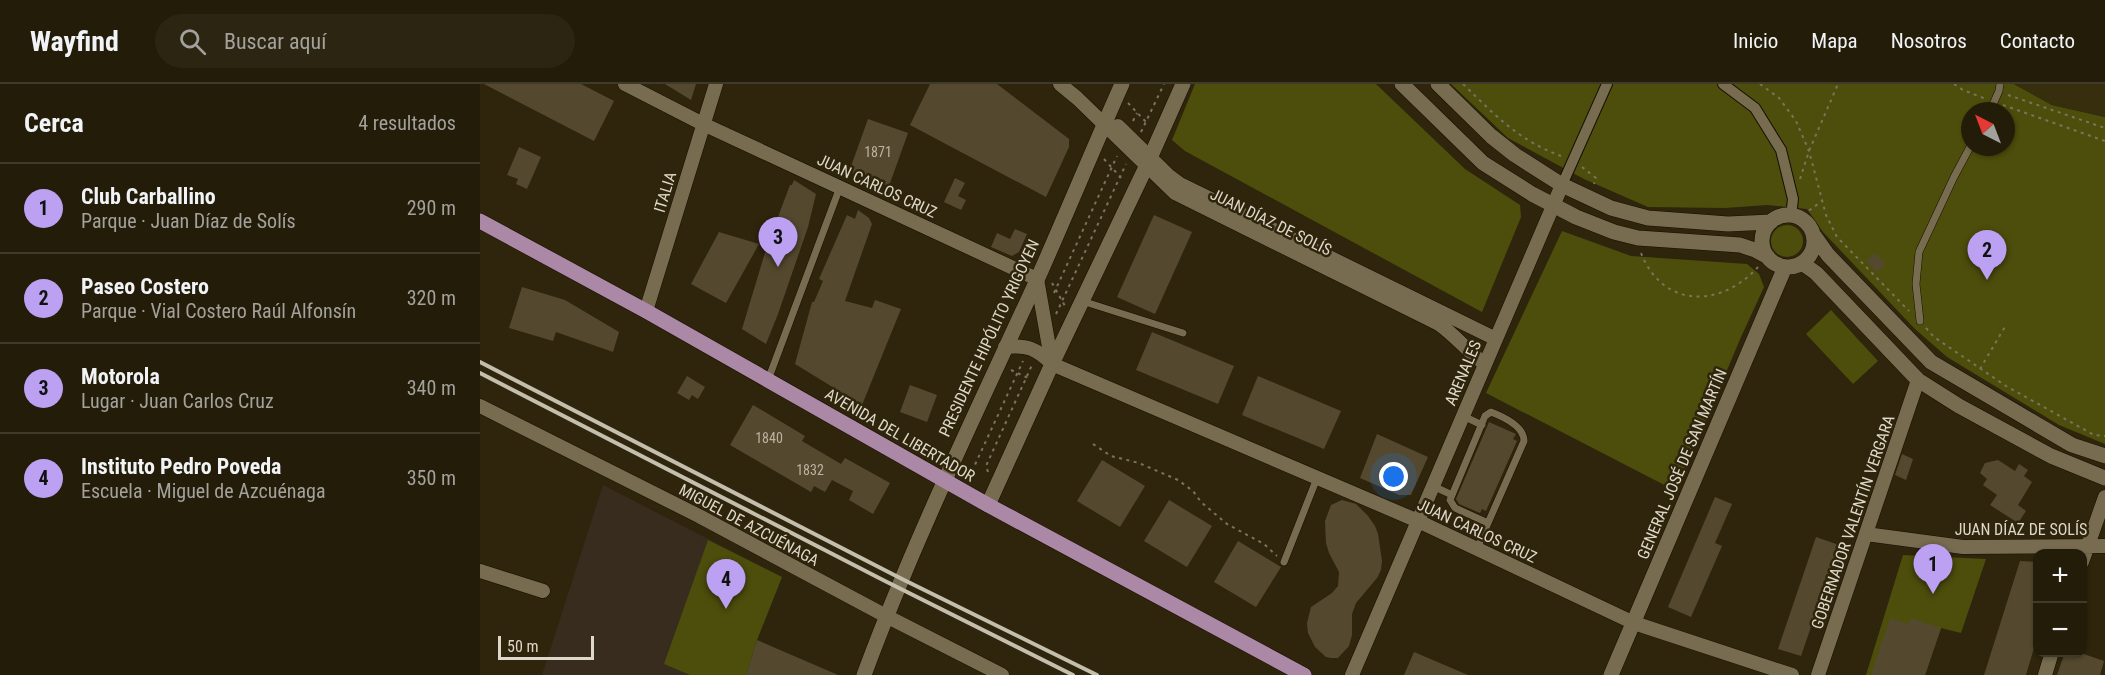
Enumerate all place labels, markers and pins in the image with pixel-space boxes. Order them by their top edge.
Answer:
pin: 3 [758,218,798,267]
pin: 2 [1968,230,2006,280]
pin: 1 [1914,544,1952,594]
pin: 4 [706,560,746,609]

